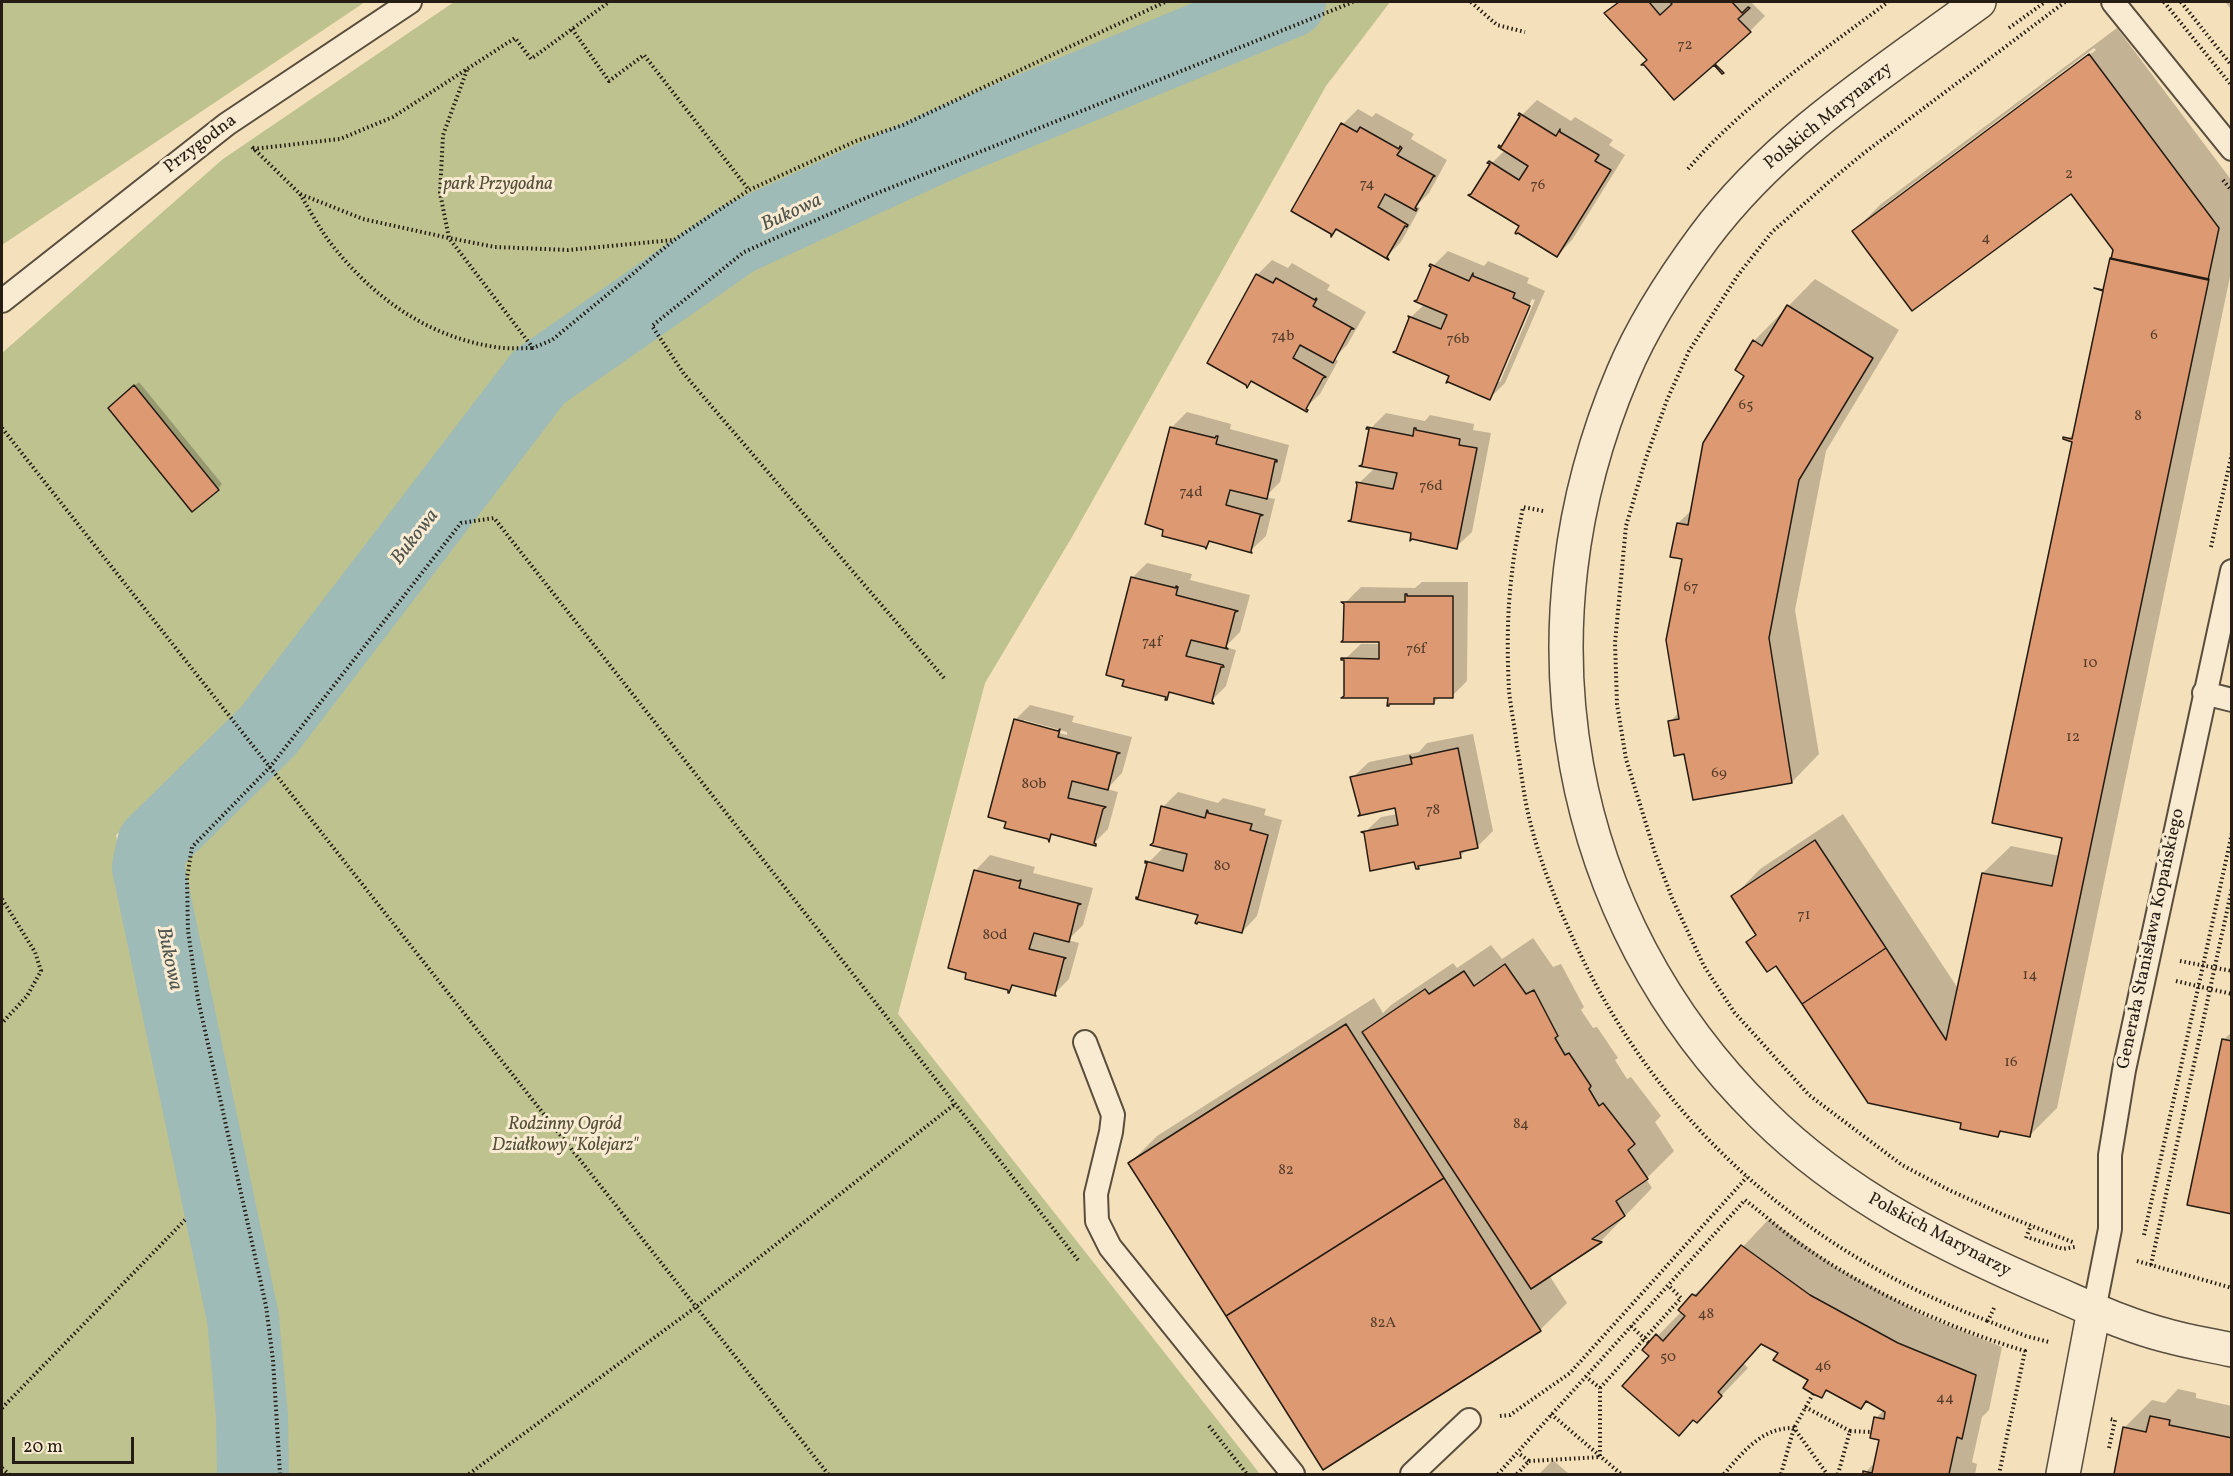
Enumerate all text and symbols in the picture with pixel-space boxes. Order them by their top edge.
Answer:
house number: 72 [1677,37,1693,55]
street label: Polskich Marynarzy [1761,59,1897,175]
street label: Przygodna [160,111,242,179]
house number: 2 [2065,166,2073,184]
park label: park Przygodna [443,175,553,197]
house number: 74 [1360,176,1374,194]
house number: 76 [1531,177,1545,195]
water label: Bukowa [758,190,826,238]
house number: 4 [1982,230,1990,248]
house number: 6 [2150,327,2158,345]
house number: 74b [1272,328,1294,346]
house number: 76b [1446,331,1470,349]
house number: 65 [1739,397,1753,415]
house number: 8 [2134,408,2142,426]
house number: 76d [1419,478,1443,496]
house number: 74d [1179,484,1203,502]
water label: Bukowa [387,505,445,571]
house number: 67 [1684,579,1698,597]
house number: 74f [1142,634,1162,652]
house number: 76f [1406,641,1426,659]
house number: 10 [2083,655,2097,673]
house number: 12 [2066,729,2080,747]
house number: 69 [1711,765,1727,783]
house number: 80b [1022,776,1046,794]
house number: 78 [1426,802,1440,820]
street label: Generała Stanisława Kopańskiego [2114,807,2190,1071]
house number: 80 [1214,858,1230,876]
house number: 71 [1797,907,1811,925]
water label: Bukowa [150,925,186,993]
house number: 80d [982,927,1008,945]
house number: 14 [2023,967,2037,985]
house number: 16 [2004,1054,2018,1072]
park label: Rodzinny Ogród Działkowy "Kolejarz" [492,1115,638,1158]
house number: 84 [1513,1116,1529,1134]
house number: 82 [1278,1162,1294,1180]
street label: Polskich Marynarzy [1864,1189,2014,1283]
house number: 48 [1698,1306,1714,1324]
house number: 82A [1370,1315,1396,1333]
house number: 50 [1660,1349,1676,1367]
house number: 46 [1815,1358,1831,1376]
house number: 44 [1936,1390,1954,1408]
scale bar [15,1425,136,1463]
text: 20 m [23,1435,63,1460]

